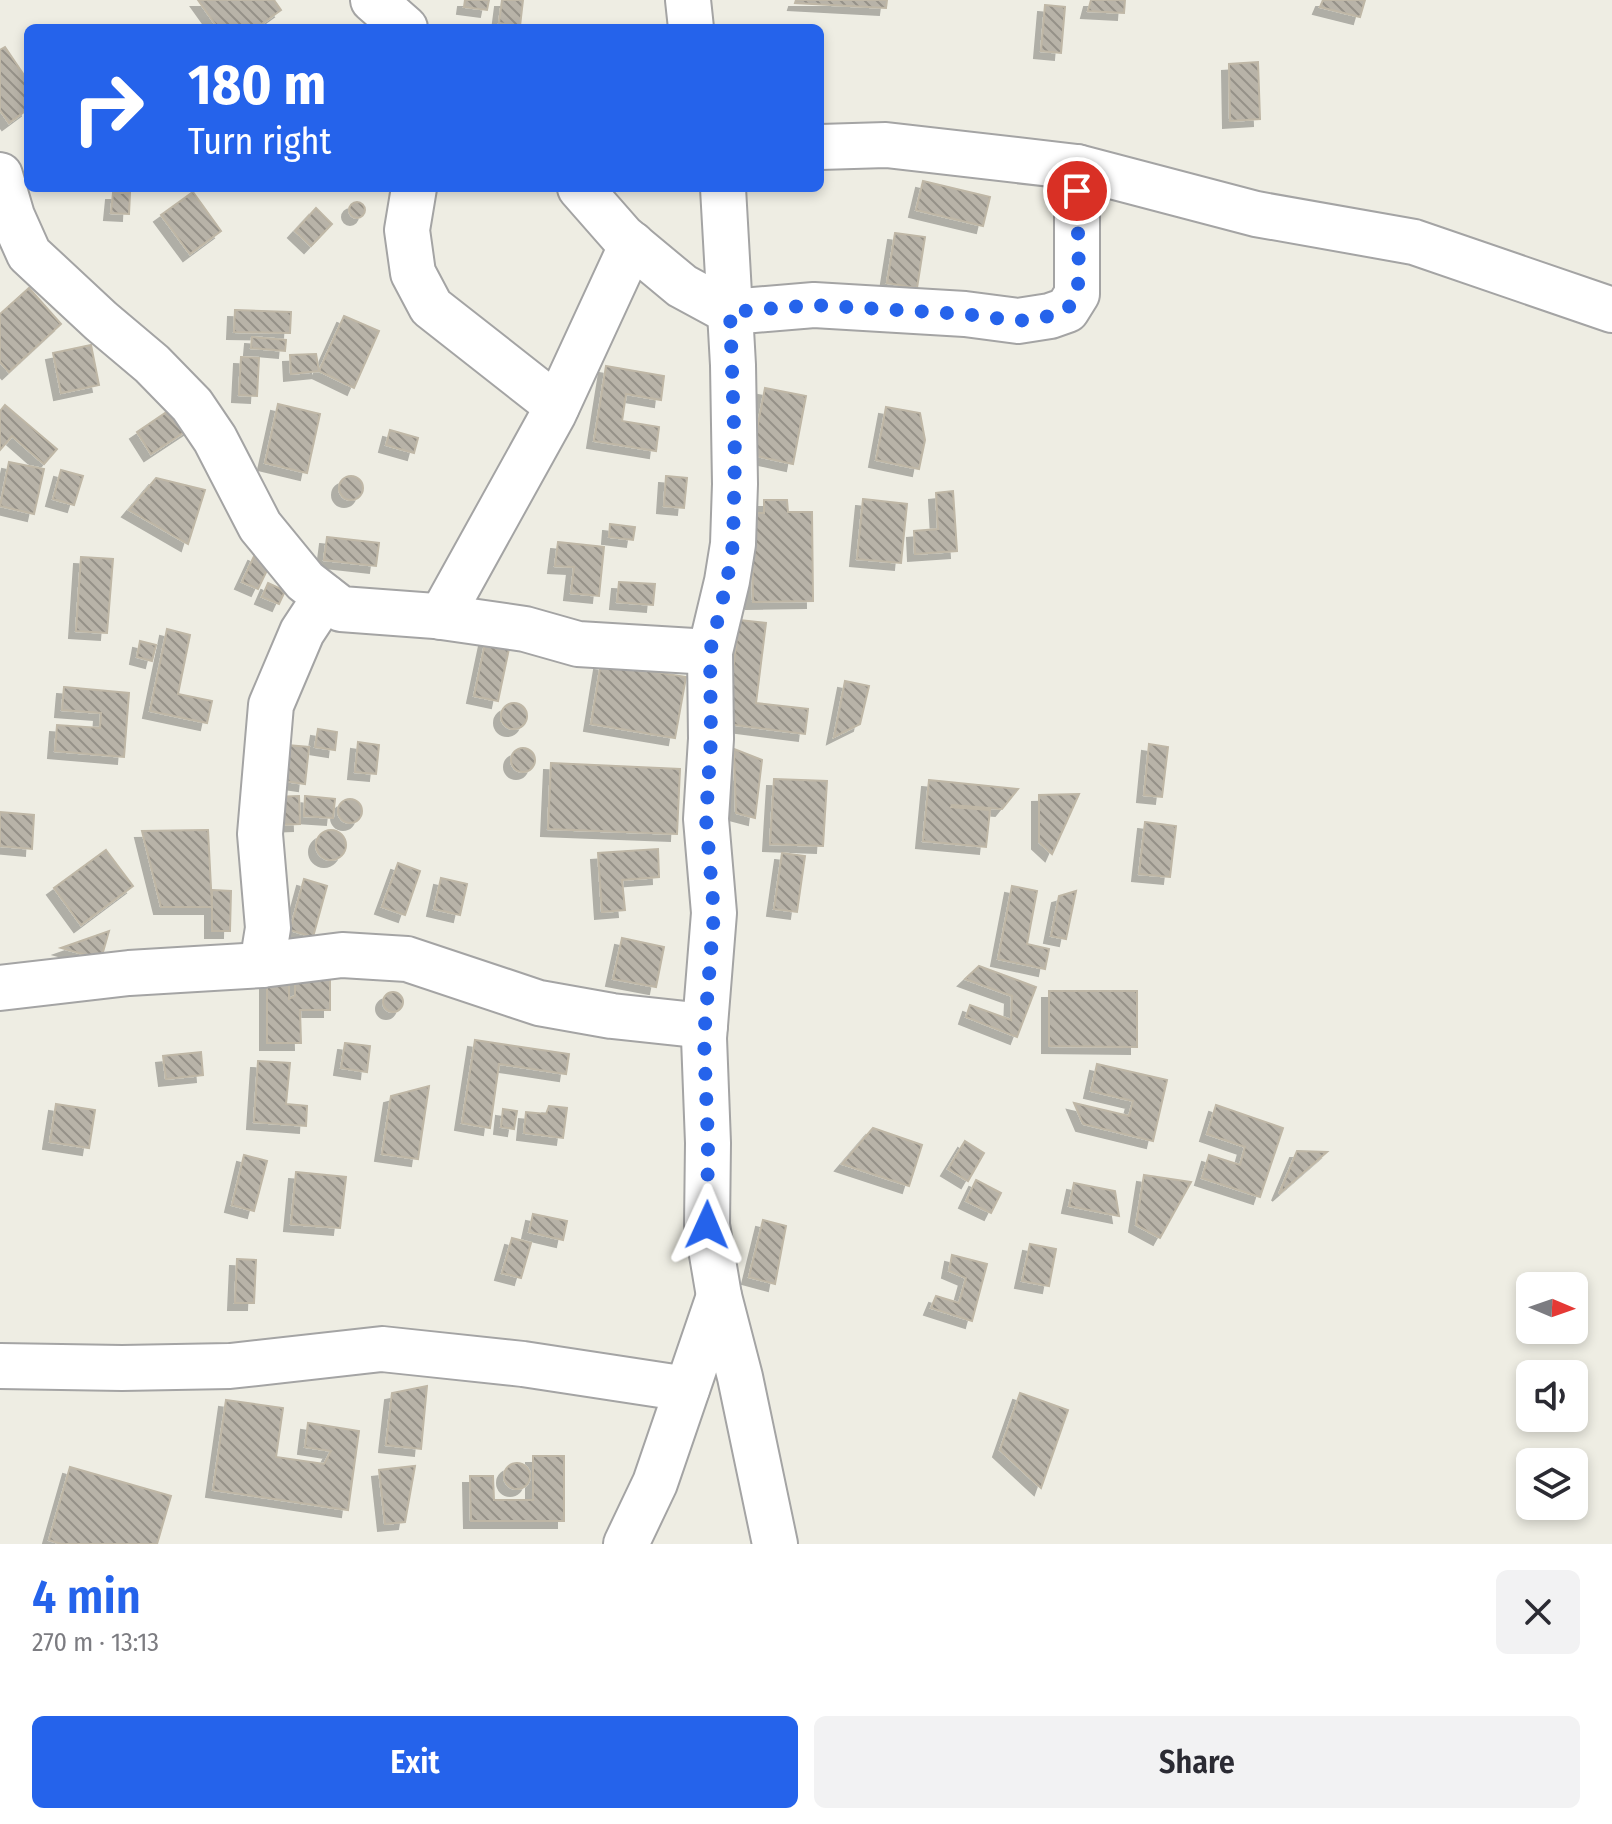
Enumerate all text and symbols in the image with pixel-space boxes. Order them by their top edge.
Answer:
text: 180 m [188,52,326,119]
icon: right [56,56,160,160]
text: Turn right [188,120,331,164]
pin [1043,157,1111,225]
icon: arrive [1055,169,1099,213]
position arrow [665,1183,749,1267]
north arrow [1516,1272,1588,1344]
map controls [1516,1272,1588,1520]
button: sound [1516,1360,1588,1432]
button: layers [1516,1448,1588,1520]
text: 4 min [32,1568,141,1626]
button: close [1496,1570,1580,1654]
text: 270 m · 13:13 [32,1627,159,1658]
button: Exit [32,1716,798,1808]
button: Share [814,1716,1580,1808]

